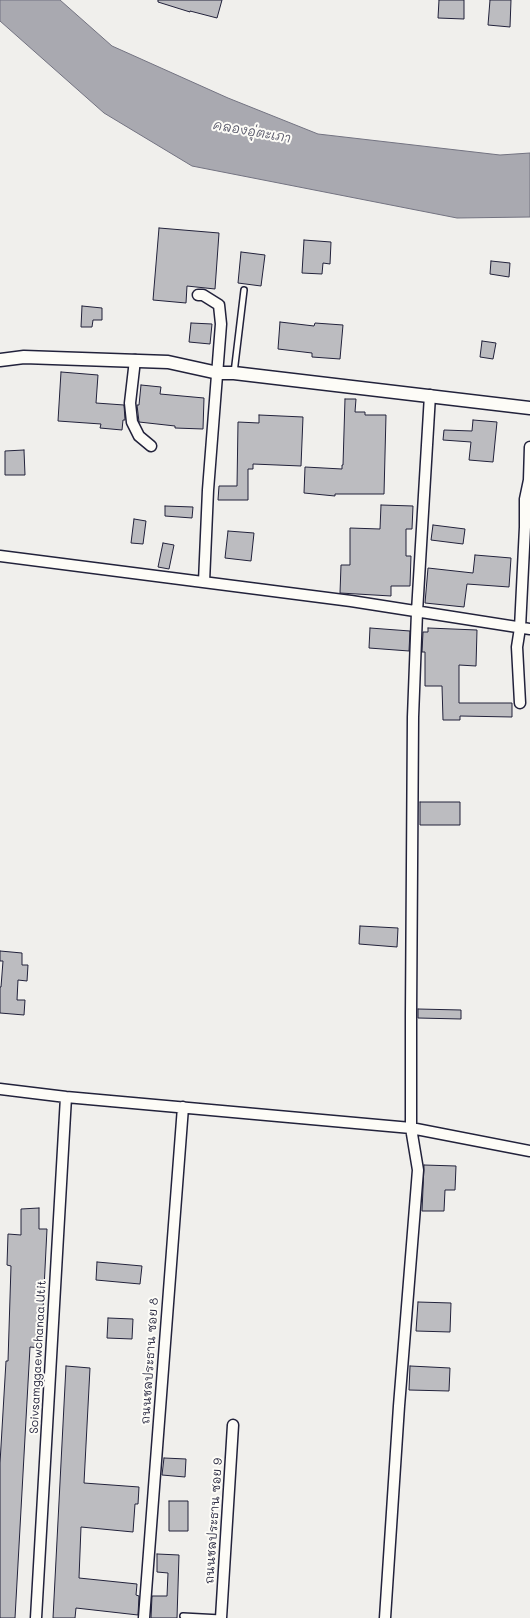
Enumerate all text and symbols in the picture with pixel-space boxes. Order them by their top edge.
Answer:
water label: คลองอุ่ตะเภา [212,117,292,147]
street label: Soivsamggaewchanaa Utit [27,1280,49,1434]
street label: ถนนชลประธาน ซอย 8 [138,1297,162,1425]
street label: ถนนชลประธาน ซอย 9 [202,1457,226,1585]

